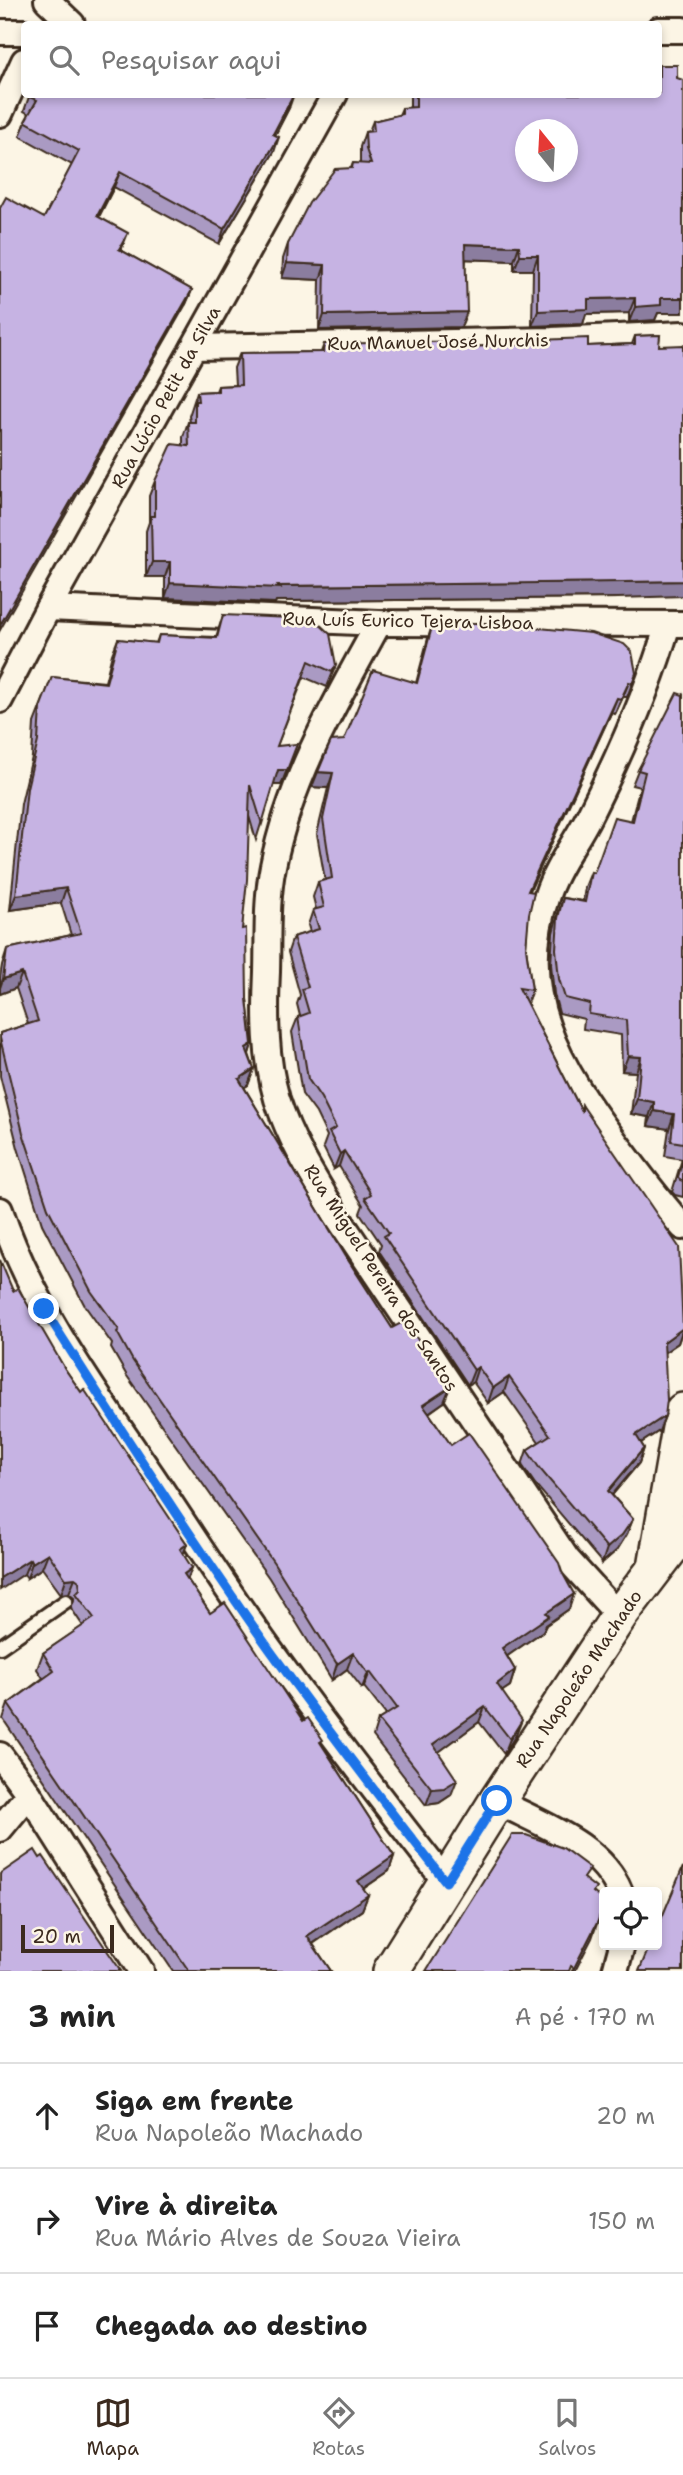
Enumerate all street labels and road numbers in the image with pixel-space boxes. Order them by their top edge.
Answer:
street label: Rua Lúcio Petit da Silva [106,302,226,492]
street label: Rua Manuel José Nurchis [327,328,549,356]
street label: Rua Luís Eurico Tejera Lisboa [282,607,534,635]
street label: Rua Miguel Pereira dos Santos [298,1160,464,1396]
street label: Rua Napoleão Machado [510,1585,648,1773]

